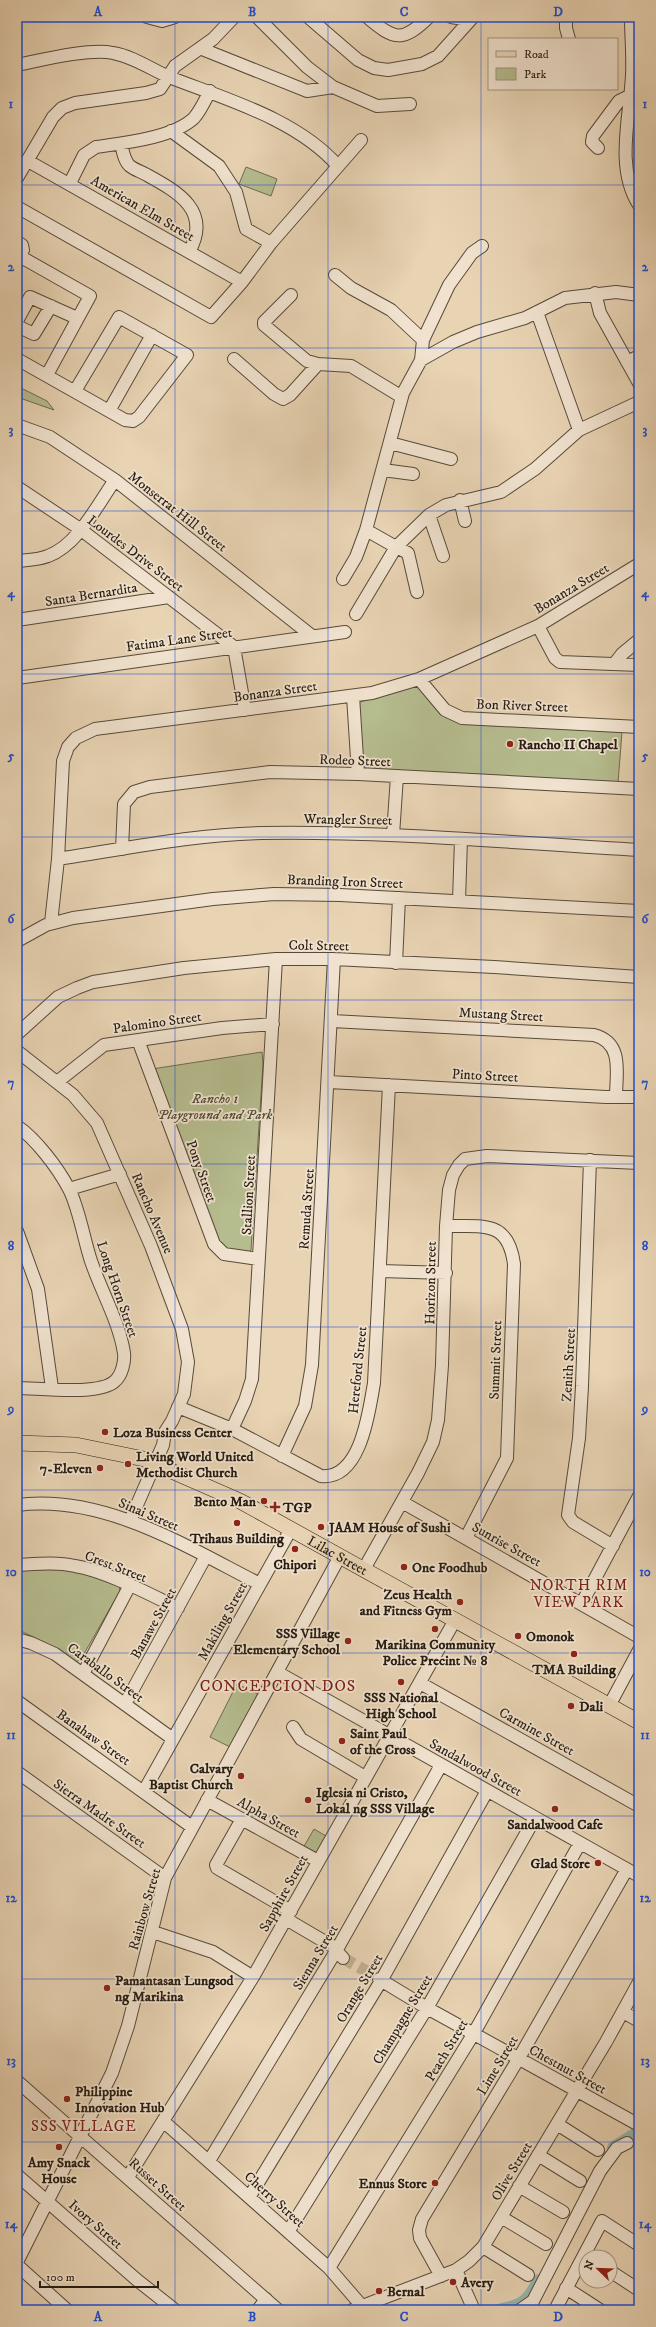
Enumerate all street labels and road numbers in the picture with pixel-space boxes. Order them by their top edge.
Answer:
street label: American Elm Street [87,172,198,246]
street label: Monserrat Hill Street [124,467,231,556]
street label: Lourdes Drive Street [83,512,188,596]
street label: Bonanza Street [531,559,613,618]
street label: Santa Bernardita [44,579,139,611]
street label: Fatima Lane Street [125,624,234,656]
street label: Bonanza Street [232,677,319,707]
street label: Bon River Street [476,695,569,717]
street label: Rodeo Street [319,751,392,771]
street label: Wrangler Street [303,810,393,830]
street label: Branding Iron Street [287,871,404,893]
street label: Colt Street [288,936,350,956]
street label: Mustang Street [458,1004,544,1026]
street label: Palomino Street [112,1008,203,1038]
street label: Pinto Street [451,1065,519,1087]
street label: Pony Street [182,1138,221,1205]
street label: Stallion Street [238,1154,260,1235]
street label: Remuda Street [295,1167,319,1250]
street label: Rancho Avenue [127,1170,177,1257]
street label: Long Horn Street [92,1239,142,1340]
street label: Horizon Street [421,1241,441,1325]
street label: Summit Street [486,1320,506,1400]
street label: Hereford Street [344,1325,372,1415]
street label: Zenith Street [558,1327,580,1402]
street label: Sinai Street [116,1494,182,1536]
street label: Sunrise Street [469,1518,545,1572]
street label: Lilac Street [304,1532,371,1580]
street label: Crest Street [82,1547,150,1587]
street label: Makiling Street [194,1578,252,1664]
street label: Banawe Street [127,1584,181,1662]
street label: Caraballo Street [64,1639,148,1707]
street label: Carmine Street [496,1704,578,1760]
street label: Banahaw Street [53,1706,134,1770]
street label: Sandalwood Street [426,1735,525,1801]
street label: Sierra Madre Street [50,1775,150,1853]
street label: Alpha Street [234,1793,304,1843]
street label: Sapphire Street [255,1851,313,1935]
street label: Rainbow Street [125,1866,165,1952]
street label: Sienna Street [289,1921,343,1994]
street label: Orange Street [332,1950,388,2026]
street label: Champagne Street [369,1971,437,2068]
street label: Peach Street [421,2016,473,2085]
street label: Lime Street [473,2032,523,2098]
street label: Chestnut Street [525,2041,610,2099]
street label: Olive Street [487,2138,537,2204]
street label: Russet Street [125,2154,190,2216]
street label: Cherry Street [240,2168,309,2232]
street label: Ivory Street [64,2196,127,2254]

